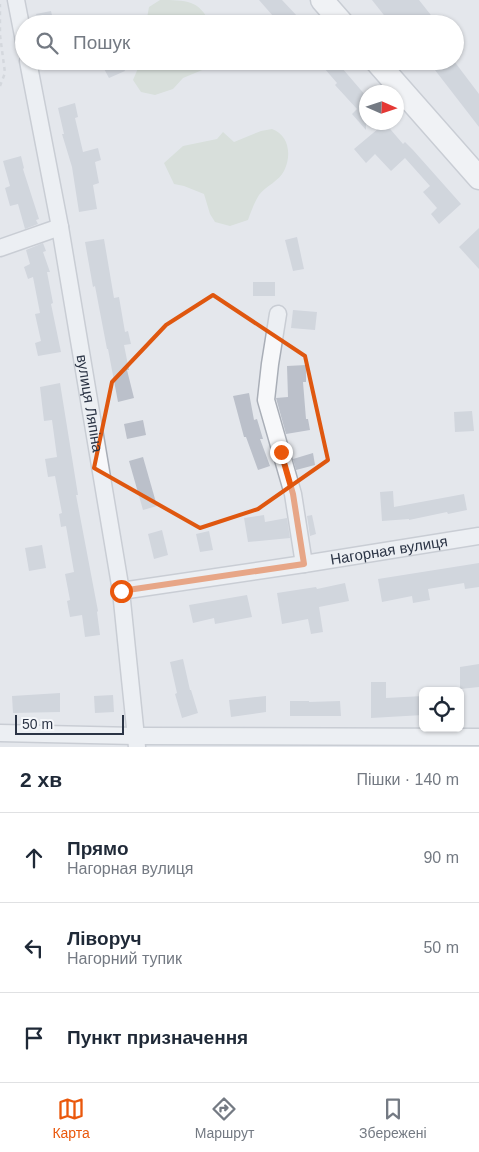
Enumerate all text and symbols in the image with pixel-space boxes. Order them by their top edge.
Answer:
search box [15,15,464,70]
icon: search [33,29,61,57]
text: Пошук [73,32,130,53]
north arrow [359,85,404,130]
street label: вулиця Ляпіна [74,353,107,454]
route end [270,441,293,464]
street label: Нагорная вулиця [329,532,449,568]
route start [110,580,133,603]
map controls [419,687,464,732]
button: locate [419,687,464,732]
scale bar [15,712,124,735]
text: 50 m [22,716,53,732]
text: 2 хв [20,768,62,791]
text: Пішки · 140 m [356,771,459,788]
text: Прямо [67,838,129,859]
icon: ahead [20,844,48,872]
text: 90 m [423,849,459,866]
text: Нагорная вулиця [67,860,193,877]
text: Ліворуч [67,928,142,949]
icon: left [20,934,48,962]
text: 50 m [423,939,459,956]
text: Нагорний тупик [67,950,182,967]
icon: arrive [20,1024,48,1052]
text: Пункт призначення [67,1027,248,1048]
tab: Карта [52,1095,90,1141]
tab: Маршрут [195,1095,254,1141]
tab: Збережені [359,1095,427,1141]

